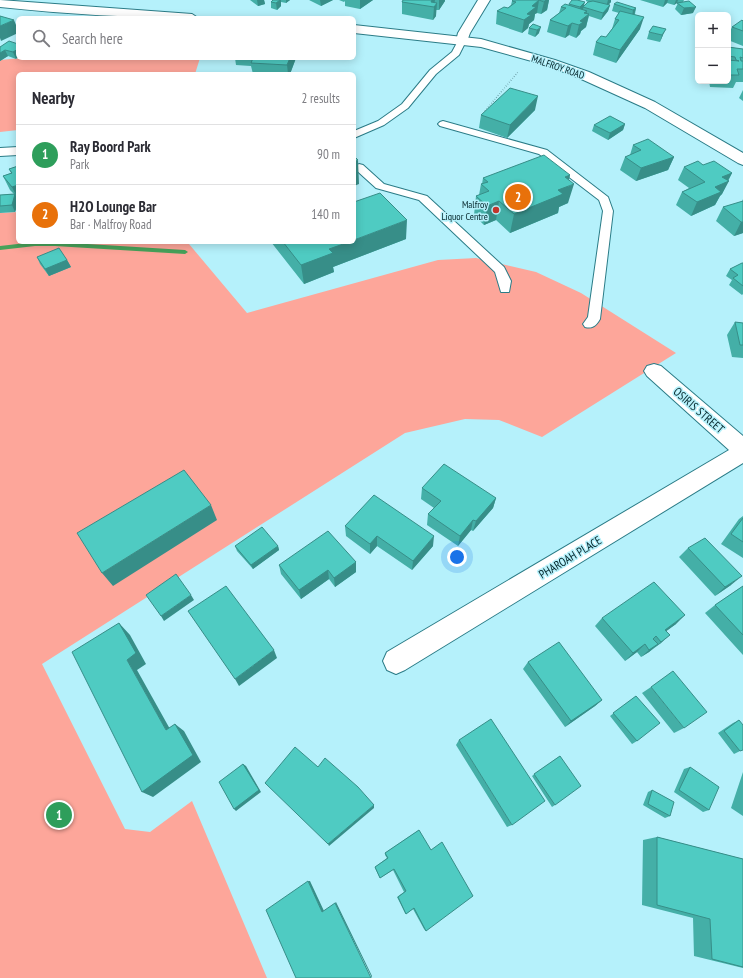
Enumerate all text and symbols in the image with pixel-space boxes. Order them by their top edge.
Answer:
map controls [695,12,731,84]
button: + [695,12,731,48]
search box [16,16,356,60]
icon: search [30,27,52,49]
text: Search here [62,29,123,48]
button: − [695,48,731,84]
street label: MALFROY ROAD [530,52,586,82]
text: Nearby [32,87,75,109]
text: 2 results [301,90,340,107]
text: Ray Boord Park [70,137,151,156]
text: 1 [42,146,48,163]
text: 90 m [317,146,340,163]
text: Park [70,156,89,173]
pin: 2 [505,182,531,212]
text: H2O Lounge Bar [70,197,157,216]
place label: Malfroy Liquor Centre [441,198,488,223]
marker: Malfroy Liquor Centre [491,205,501,215]
text: 2 [42,206,48,223]
text: 140 m [311,206,340,223]
text: Bar · Malfroy Road [70,216,152,233]
street label: OSIRIS STREET [670,384,728,437]
street label: PHAROAH PLACE [536,532,604,582]
your location [447,547,467,567]
pin: 1 [46,800,72,830]

